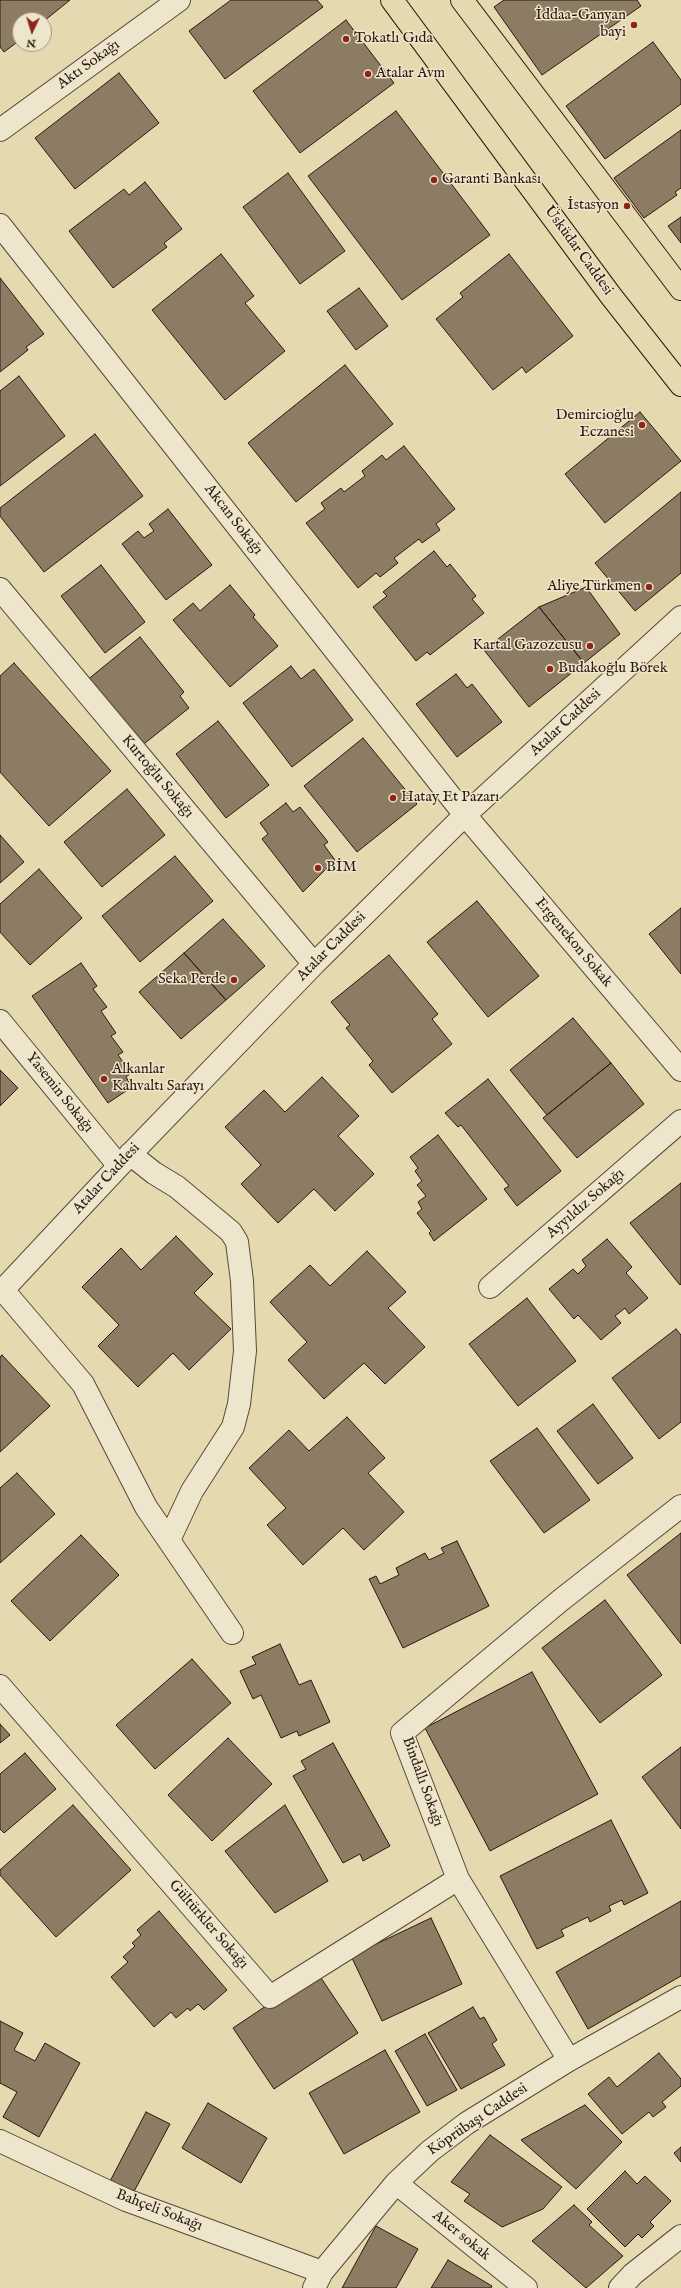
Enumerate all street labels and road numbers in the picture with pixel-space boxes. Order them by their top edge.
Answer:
street label: Aktı Sokağı [54,36,124,94]
street label: Üsküdar Caddesi [540,203,616,299]
street label: Akcan Sokağı [200,481,266,559]
street label: Atalar Caddesi [527,686,605,760]
street label: Kurtoğlu Sokağı [117,732,197,822]
street label: Ergenekon Sokak [530,895,616,991]
street label: Atalar Caddesi [294,909,370,985]
street label: Yasemin Sokağı [21,1049,97,1137]
street label: Atalar Caddesi [70,1140,144,1218]
street label: Ayyıldız Sokağı [543,1165,629,1243]
street label: Bindallı Sokağı [397,1735,447,1829]
street label: Gültürkler Sokağı [164,1877,252,1973]
street label: Köprübaşı Caddesi [425,2080,531,2160]
street label: Bahçeli Sokağı [113,2186,205,2236]
street label: Aker sokak [428,2207,494,2265]

